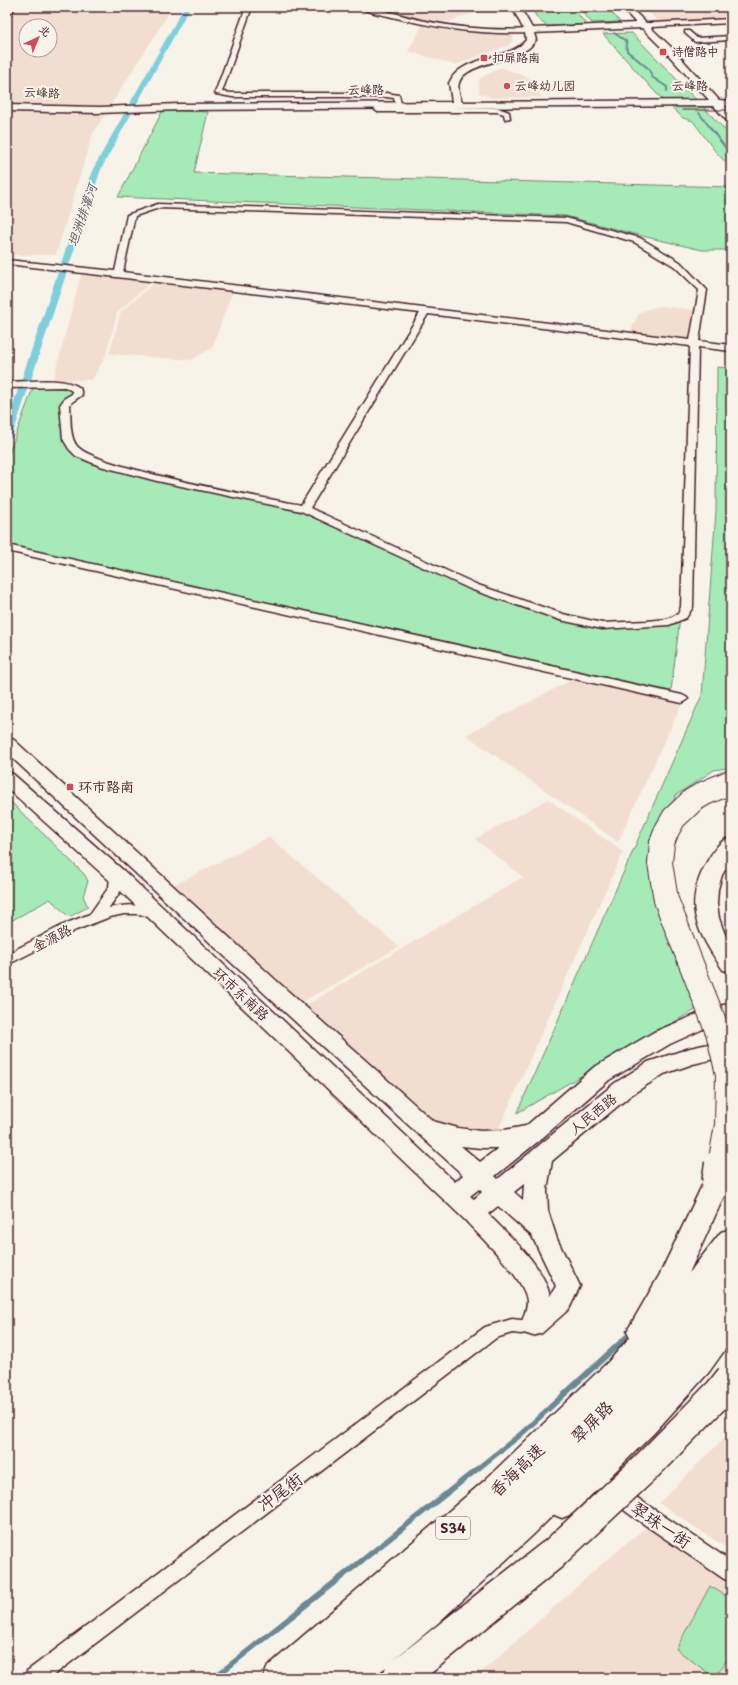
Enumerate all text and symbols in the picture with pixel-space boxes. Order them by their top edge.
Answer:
north arrow [18,18,58,58]
text: 北 [35,21,55,40]
place label: 诗僧路中 [671,42,719,60]
marker: 诗僧路中 [658,47,668,57]
place label: 扣扉路南 [492,48,540,66]
marker: 扣扉路南 [479,53,489,63]
place label: 云峰幼儿园 [515,76,575,94]
street label: 云峰路 [672,76,708,94]
street label: 云峰路 [348,80,384,98]
marker: 云峰幼儿园 [502,81,512,91]
street label: 云峰路 [24,82,60,102]
water label: 坦洲排灌河 [62,179,102,249]
place label: 环市路南 [78,776,134,797]
marker: 环市路南 [65,782,75,792]
street label: 金源路 [28,919,75,956]
street label: 环市东南路 [209,962,274,1025]
street label: 人民西路 [564,1088,621,1139]
street label: 翠屏路 [564,1394,619,1449]
street label: 香海高速 [483,1436,550,1502]
street label: 冲尾街 [251,1465,308,1517]
street label: 翠珠一街 [626,1494,697,1554]
road number: S34 [436,1517,470,1539]

